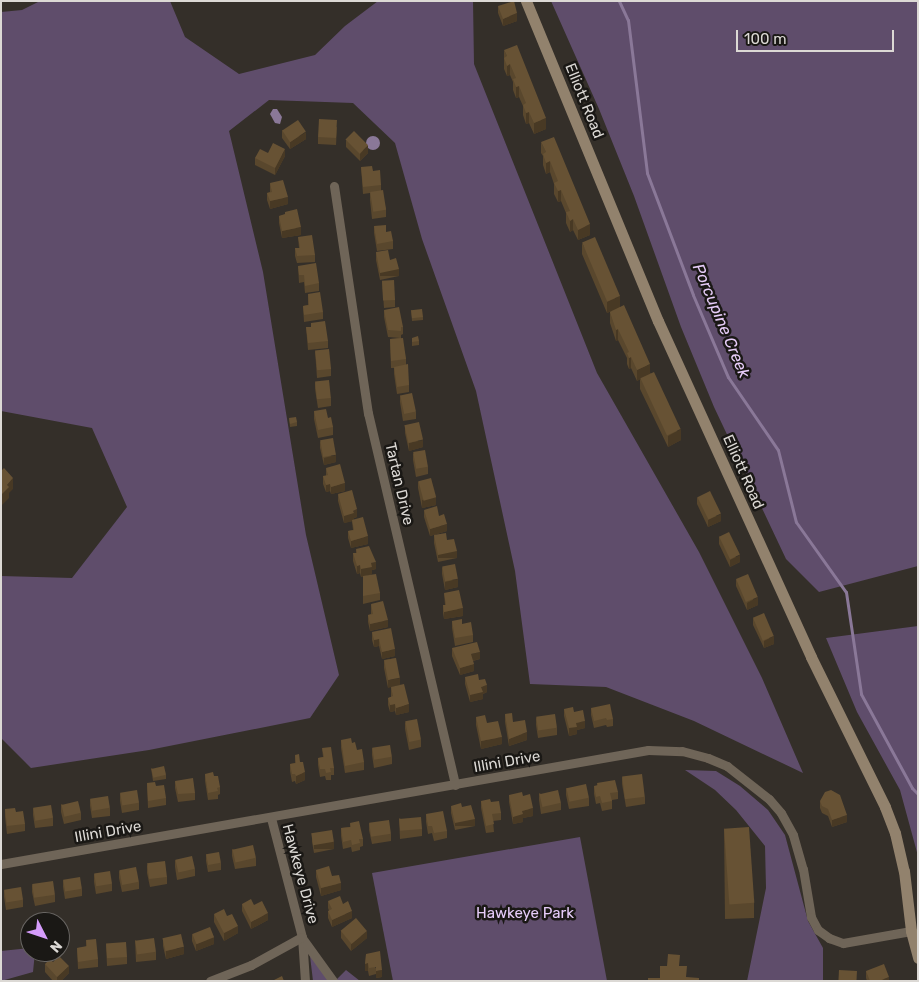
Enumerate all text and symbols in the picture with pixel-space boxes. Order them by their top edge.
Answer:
scale bar [739,20,896,52]
text: 100 m [744,30,786,48]
street label: Elliott Road [561,61,607,141]
water label: Porcupine Creek [688,261,754,381]
street label: Elliott Road [719,432,767,512]
street label: Tartan Drive [381,441,417,527]
street label: Illini Drive [472,747,542,777]
street label: Illini Drive [73,817,143,847]
street label: Hawkeye Drive [278,822,322,926]
park label: Hawkeye Park [476,905,574,923]
north arrow [20,912,70,962]
text: N [46,937,66,956]

